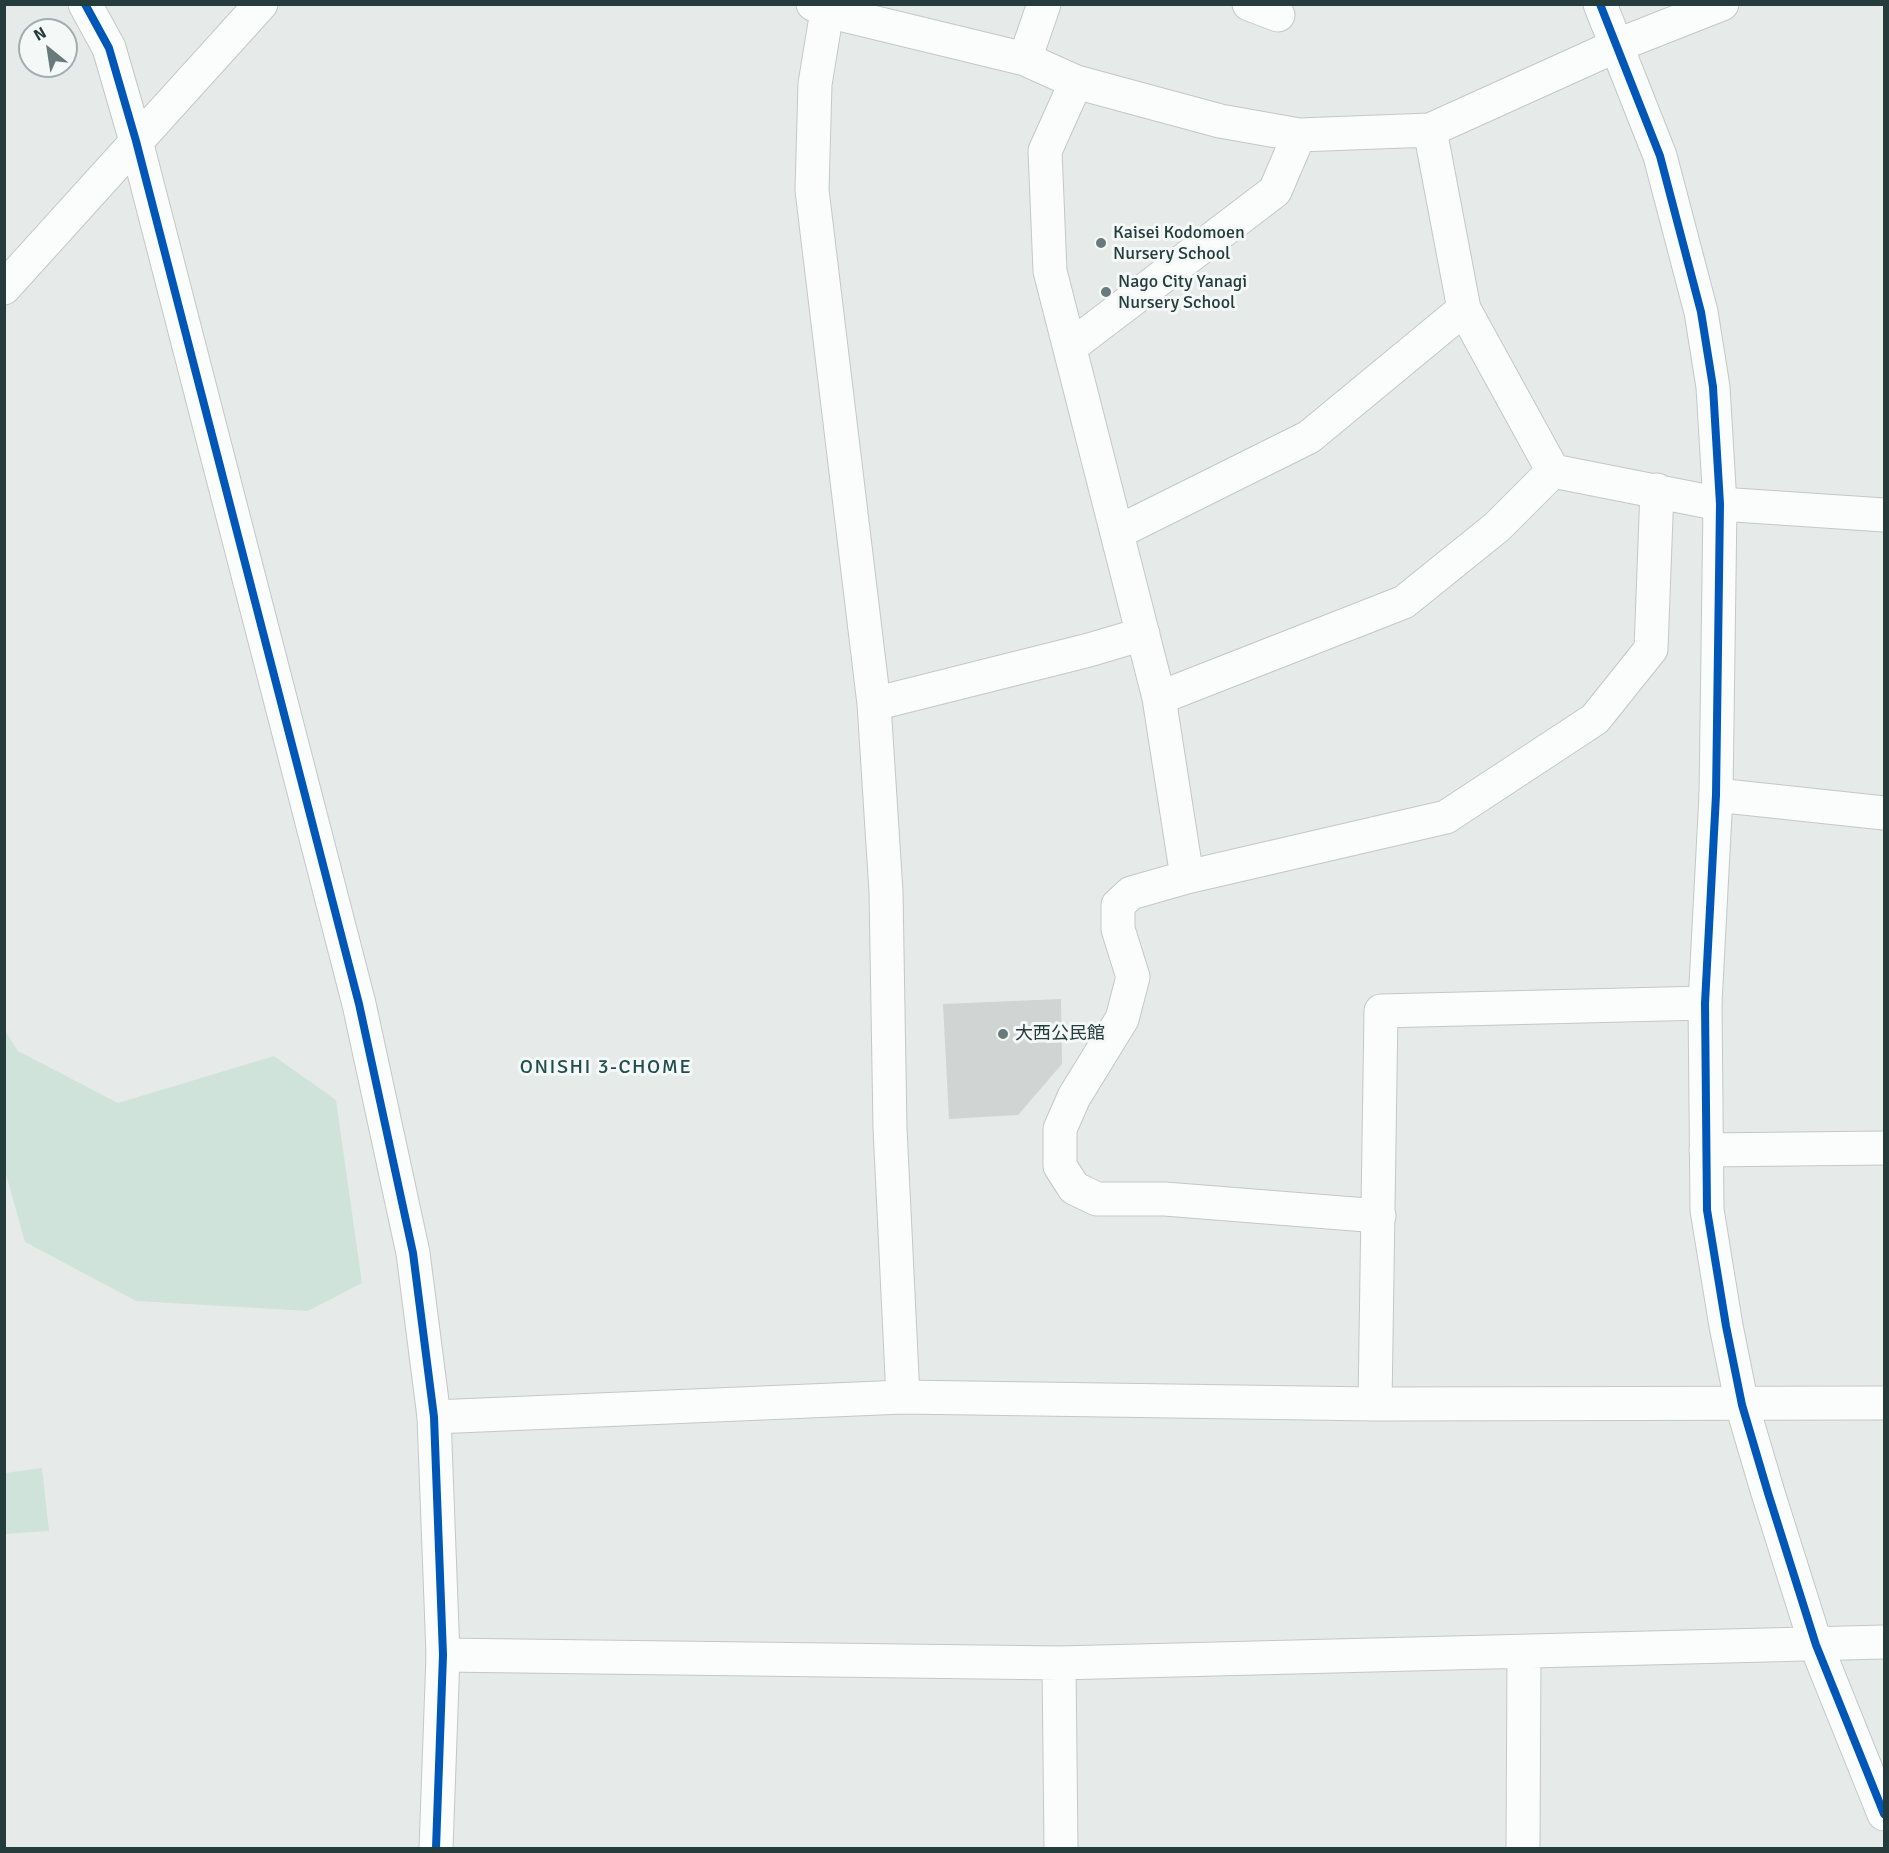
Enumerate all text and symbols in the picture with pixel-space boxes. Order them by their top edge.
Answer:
north arrow [18,18,78,78]
text: N [30,23,50,46]
place label: Kaisei Kodomoen Nursery School [1113,222,1245,264]
marker: Kaisei Kodomoen Nursery School [1094,236,1108,250]
place label: Nago City Yanagi Nursery School [1118,271,1247,314]
marker: Nago City Yanagi Nursery School [1099,285,1113,299]
place label: 大西公民館 [1015,1023,1105,1045]
marker: 大西公民館 [996,1027,1010,1041]
district label: ONISHI 3-CHOME [520,1056,692,1080]

